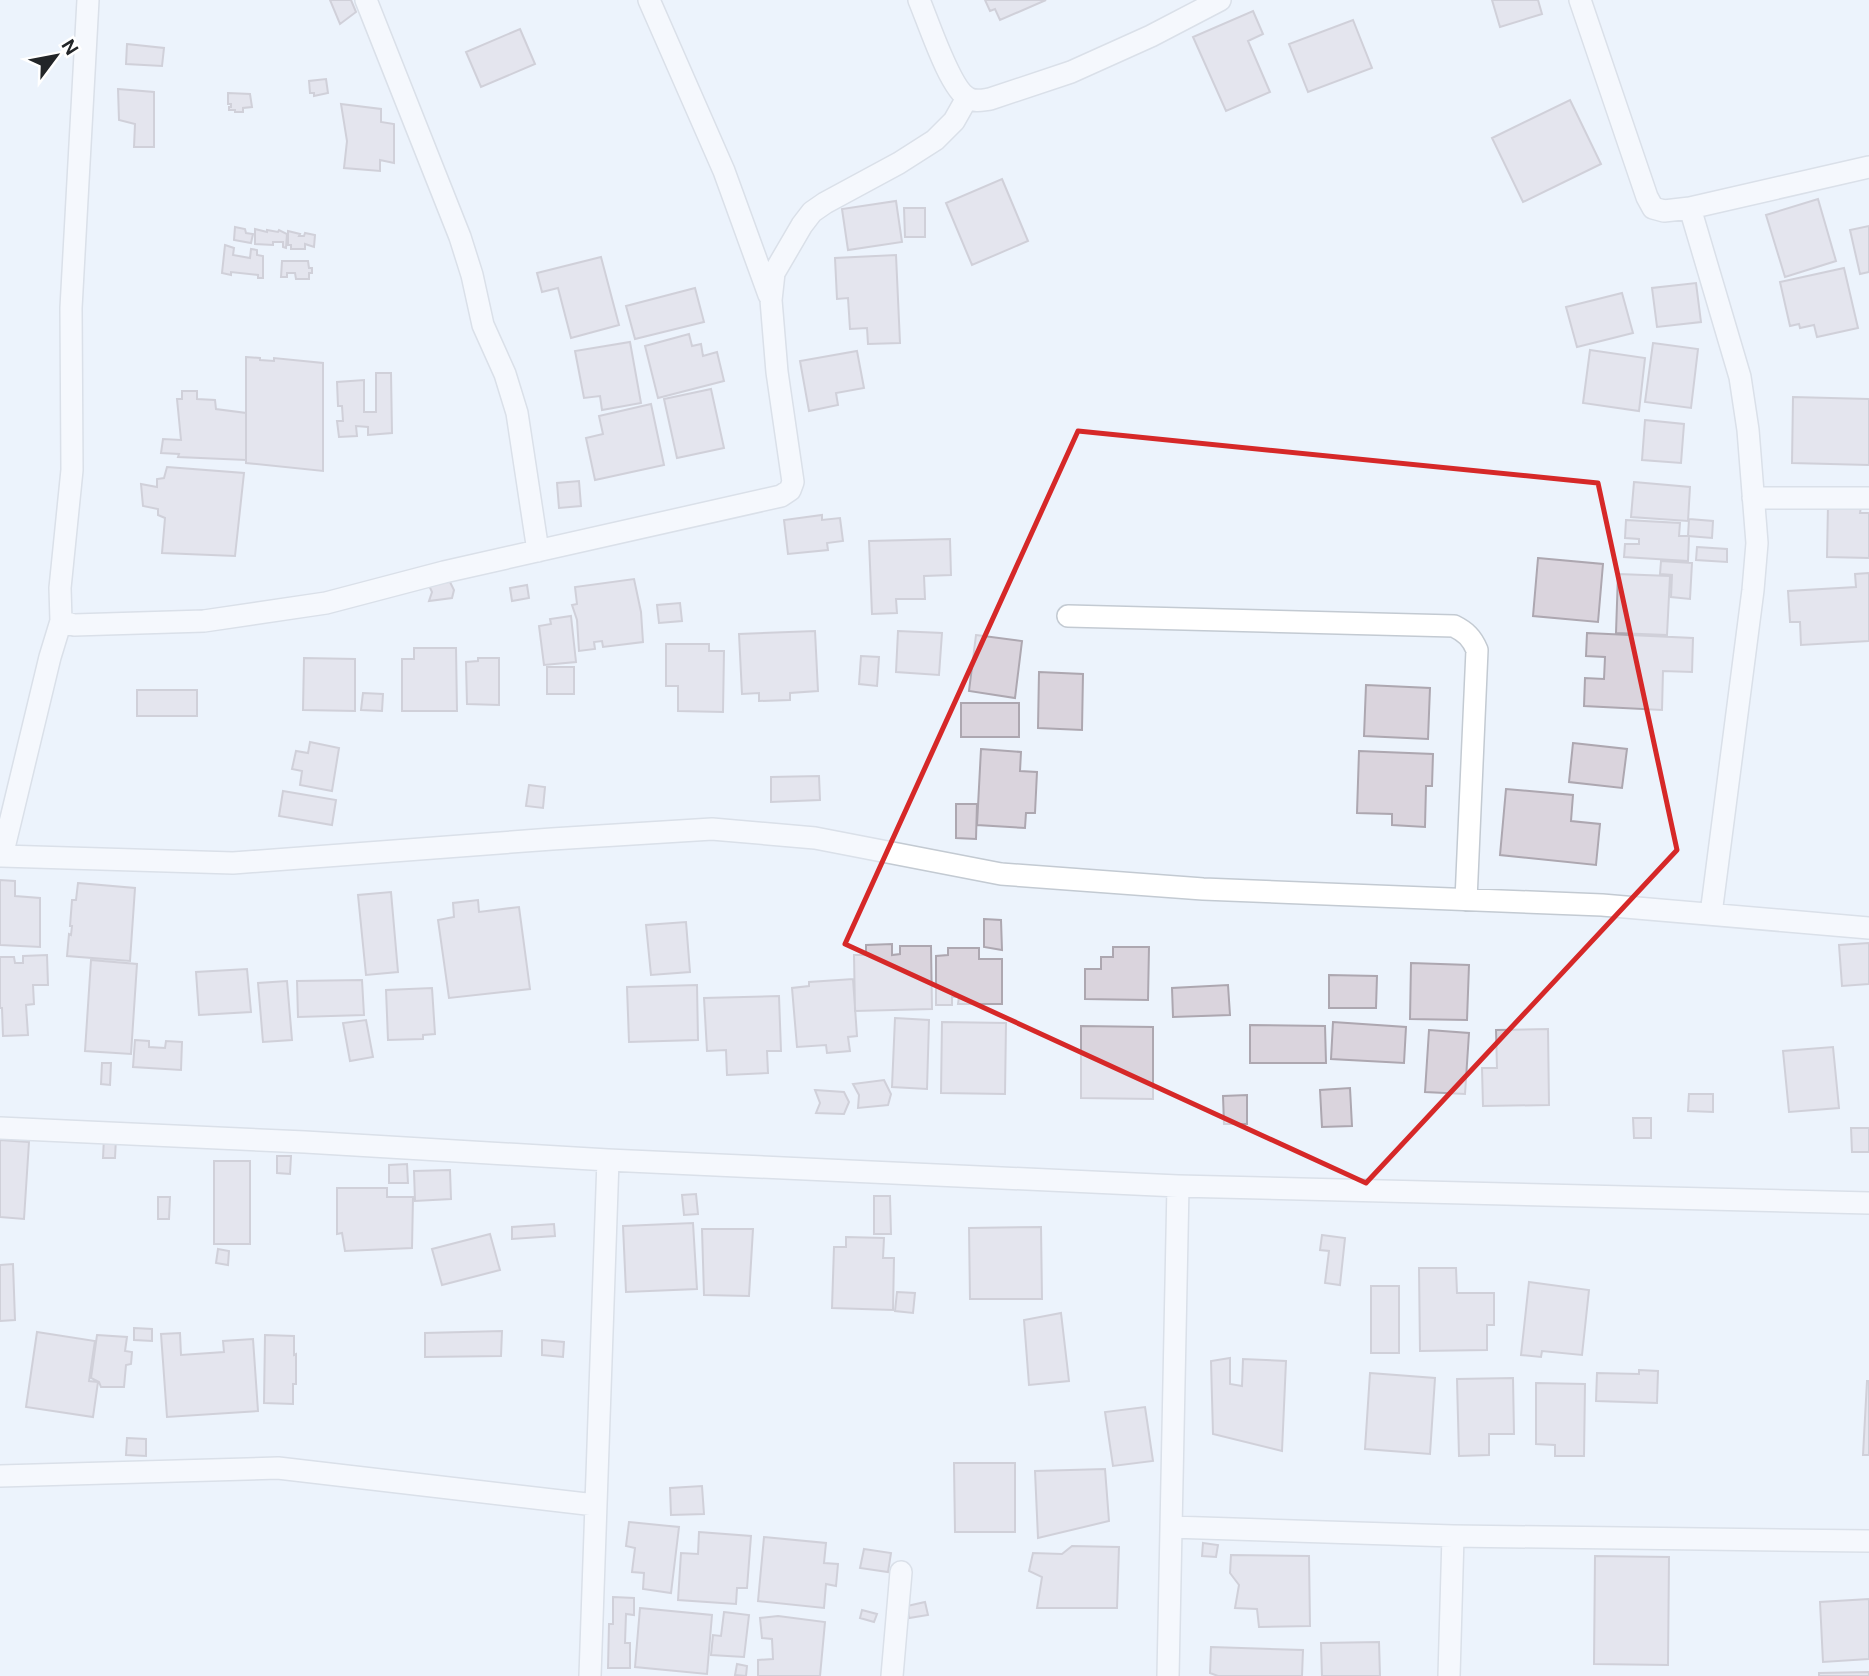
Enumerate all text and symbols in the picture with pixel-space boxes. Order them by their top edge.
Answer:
north arrow [21,21,91,91]
text: N [56,35,84,60]

